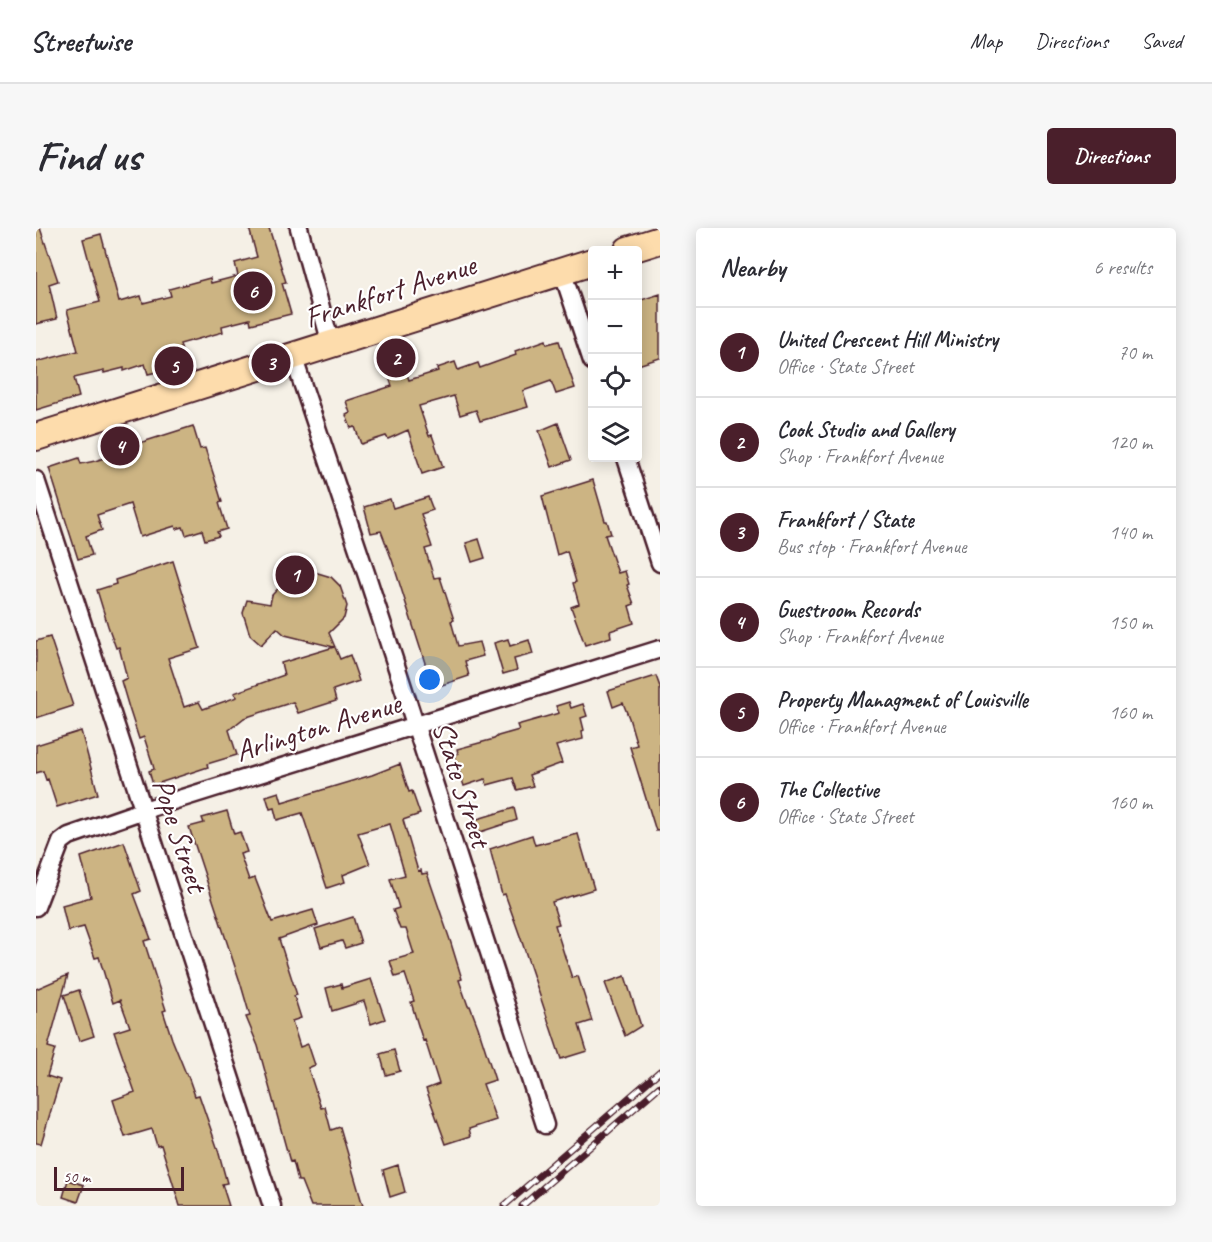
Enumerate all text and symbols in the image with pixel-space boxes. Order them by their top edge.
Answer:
text: Streetwise [30,24,131,59]
text: Map [970,28,1002,54]
text: Directions [1035,28,1108,54]
text: Saved [1141,28,1182,54]
button: Directions [1047,128,1176,184]
text: Find us [36,130,141,183]
street label: Frankfort Avenue [300,245,483,337]
map controls [588,246,642,462]
button: + [588,246,642,300]
text: Nearby [720,251,785,284]
text: 6 results [1093,255,1152,280]
pin: 6 [234,268,272,314]
button: − [588,300,642,354]
text: United Crescent Hill Ministry [777,326,998,354]
pin: 2 [376,336,416,380]
pin: 3 [252,340,290,386]
text: 1 [735,340,744,365]
text: 70 m [1118,340,1152,365]
pin: 5 [154,344,194,388]
button: locate [588,354,642,408]
text: Office · State Street [777,354,914,379]
button: layers [588,408,642,462]
text: Cook Studio and Gallery [777,416,955,444]
pin: 4 [100,424,140,468]
text: 2 [735,430,744,455]
text: 120 m [1109,430,1152,455]
text: Shop · Frankfort Avenue [777,444,943,469]
text: Frankfort / State [777,506,914,534]
text: 3 [735,520,744,545]
text: 140 m [1109,520,1152,545]
text: Bus stop · Frankfort Avenue [777,534,966,559]
pin: 1 [276,552,314,598]
text: Guestroom Records [777,596,919,624]
text: 4 [735,610,744,635]
text: 150 m [1109,610,1152,635]
text: Shop · Frankfort Avenue [777,624,943,649]
your location [415,665,444,694]
street label: Arlington Avenue [231,683,407,770]
text: Property Managment of Louisville [777,686,1028,714]
text: 5 [735,700,744,725]
text: 160 m [1109,700,1152,725]
text: Office · Frankfort Avenue [777,714,946,739]
street label: State Street [424,716,501,855]
street label: Pope Street [144,774,217,899]
text: The Collective [777,776,879,804]
text: 6 [735,790,744,815]
text: 160 m [1109,790,1152,815]
text: Office · State Street [777,804,914,829]
scale bar [54,1164,184,1192]
text: 50 m [63,1167,90,1187]

